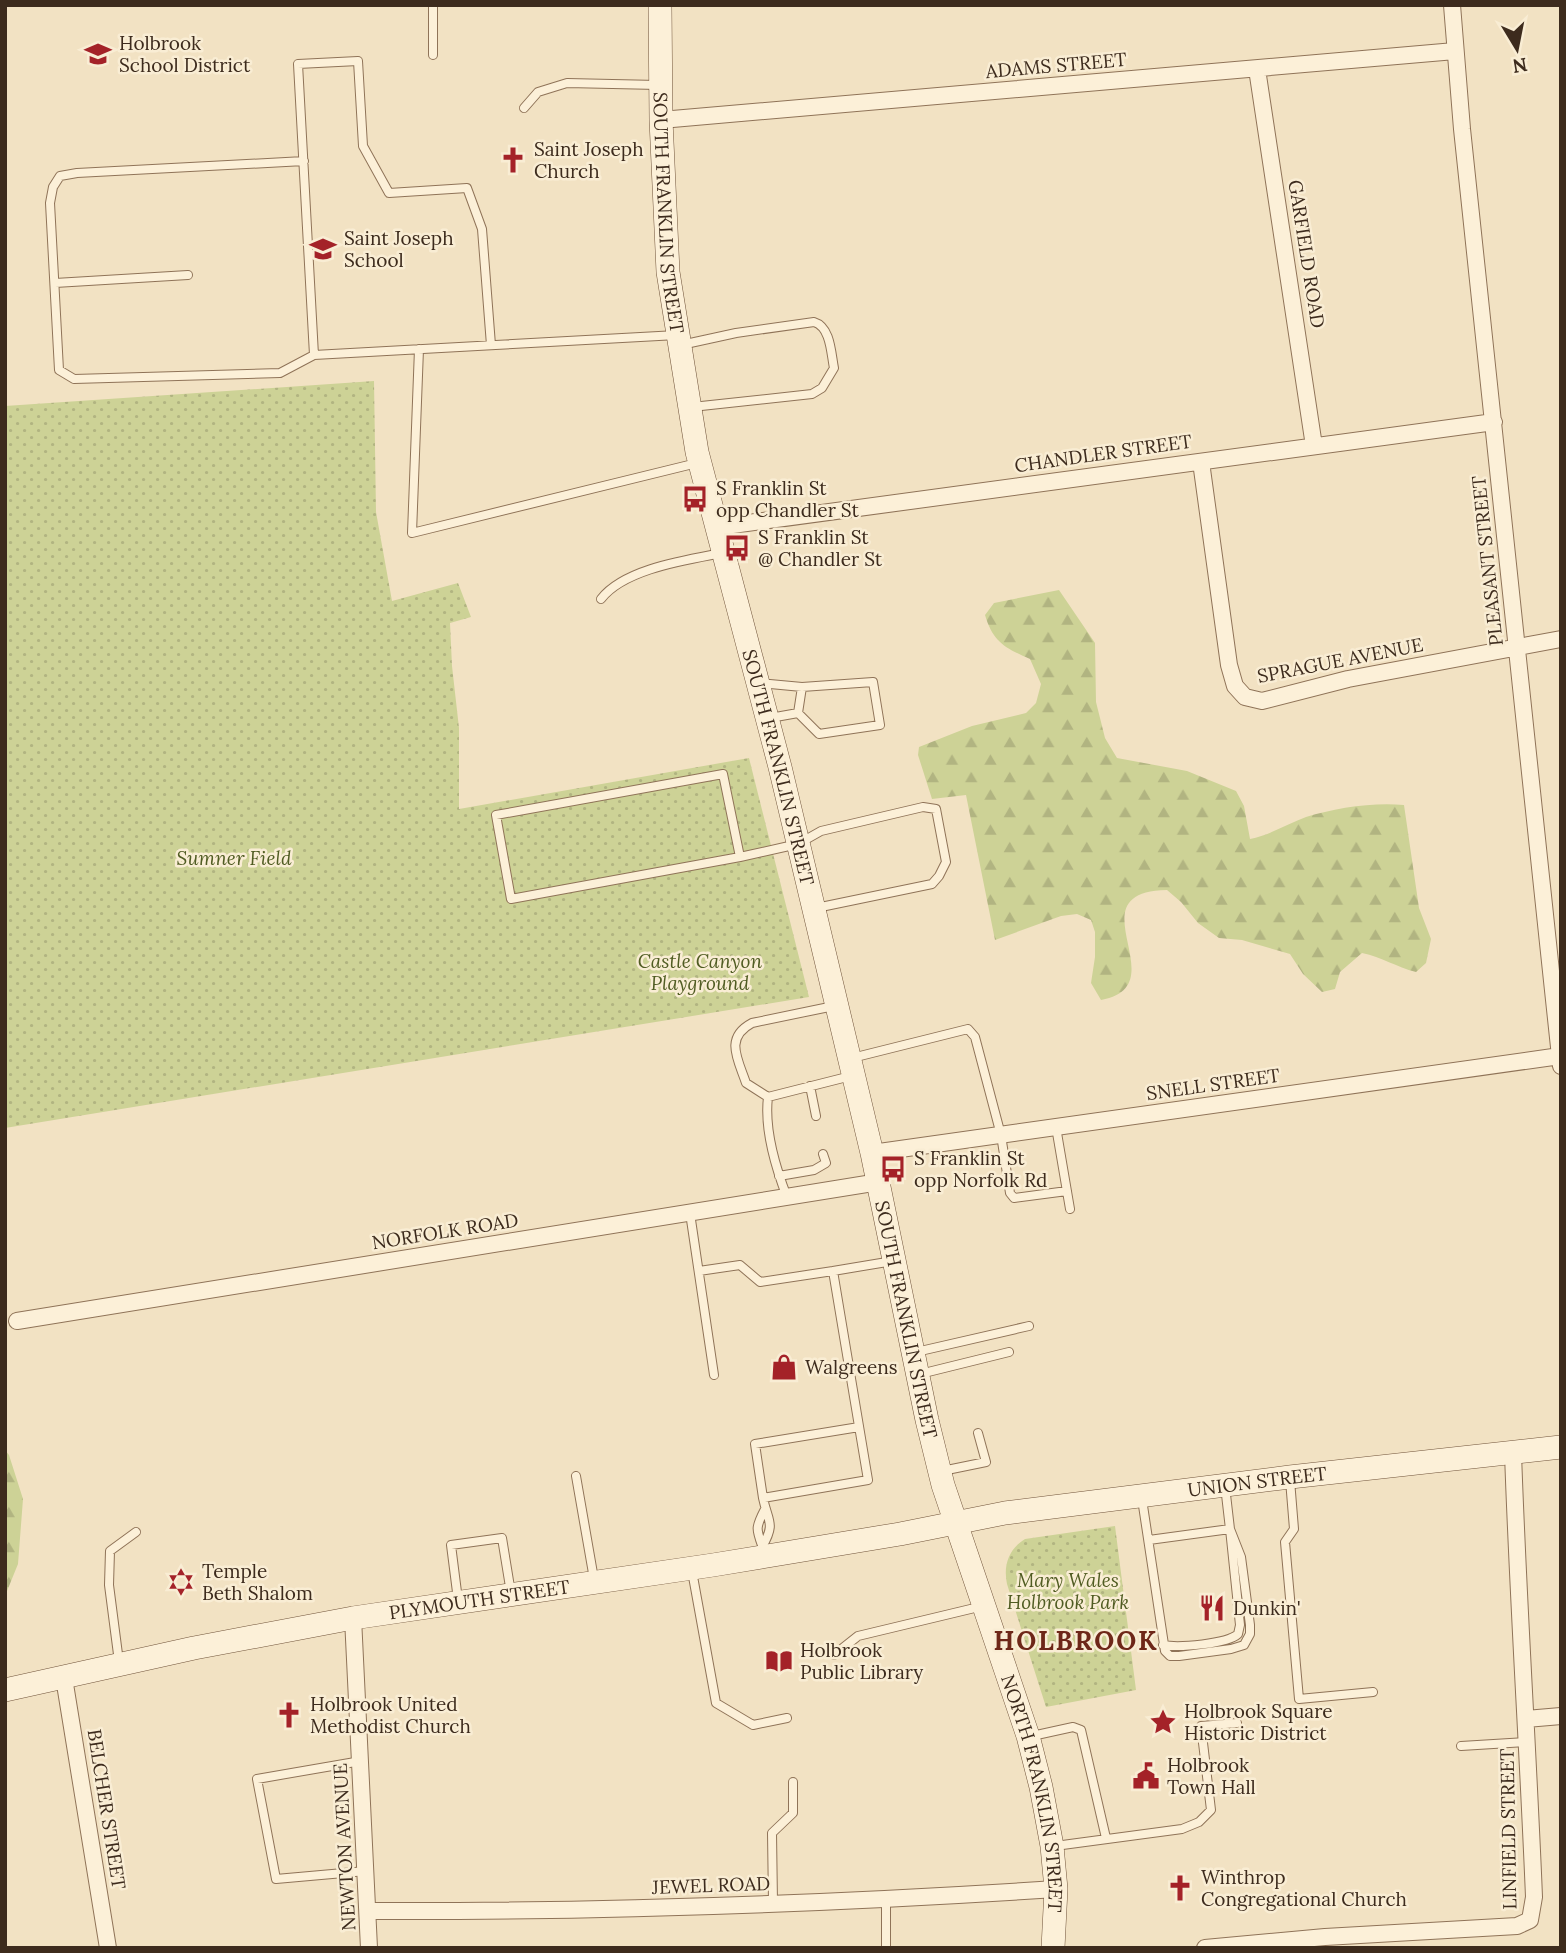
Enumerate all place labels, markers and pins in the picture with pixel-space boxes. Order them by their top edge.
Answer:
place label: Holbrook School District [119,31,251,77]
school or university icon: Holbrook School District [83,39,113,69]
place label: Saint Joseph Church [534,137,644,183]
church icon: Saint Joseph Church [498,145,528,175]
place label: Saint Joseph School [344,226,454,272]
school or university icon: Saint Joseph School [308,234,338,264]
place label: S Franklin St opp Chandler St [716,476,860,522]
bus stop icon: S Franklin St opp Chandler St [680,484,710,514]
place label: S Franklin St @ Chandler St [758,525,883,571]
bus stop icon: S Franklin St @ Chandler St [722,533,752,563]
place label: S Franklin St opp Norfolk Rd [914,1146,1047,1192]
bus stop icon: S Franklin St opp Norfolk Rd [878,1154,908,1184]
shop icon: Walgreens [769,1352,799,1382]
place label: Walgreens [805,1355,898,1379]
place label: Temple Beth Shalom [202,1559,313,1605]
synagogue icon: Temple Beth Shalom [166,1567,196,1597]
restaurant icon: Dunkin' [1197,1593,1227,1623]
place label: Dunkin' [1233,1596,1301,1620]
place label: Holbrook Public Library [800,1638,923,1684]
library icon: Holbrook Public Library [764,1646,794,1676]
place label: Holbrook United Methodist Church [310,1692,471,1738]
place label: Holbrook Square Historic District [1184,1699,1333,1745]
church icon: Holbrook United Methodist Church [274,1700,304,1730]
place icon: Holbrook Square Historic District [1148,1707,1178,1737]
place label: Holbrook Town Hall [1167,1753,1256,1799]
public building icon: Holbrook Town Hall [1131,1761,1161,1791]
place label: Winthrop Congregational Church [1201,1865,1407,1911]
church icon: Winthrop Congregational Church [1165,1873,1195,1903]

